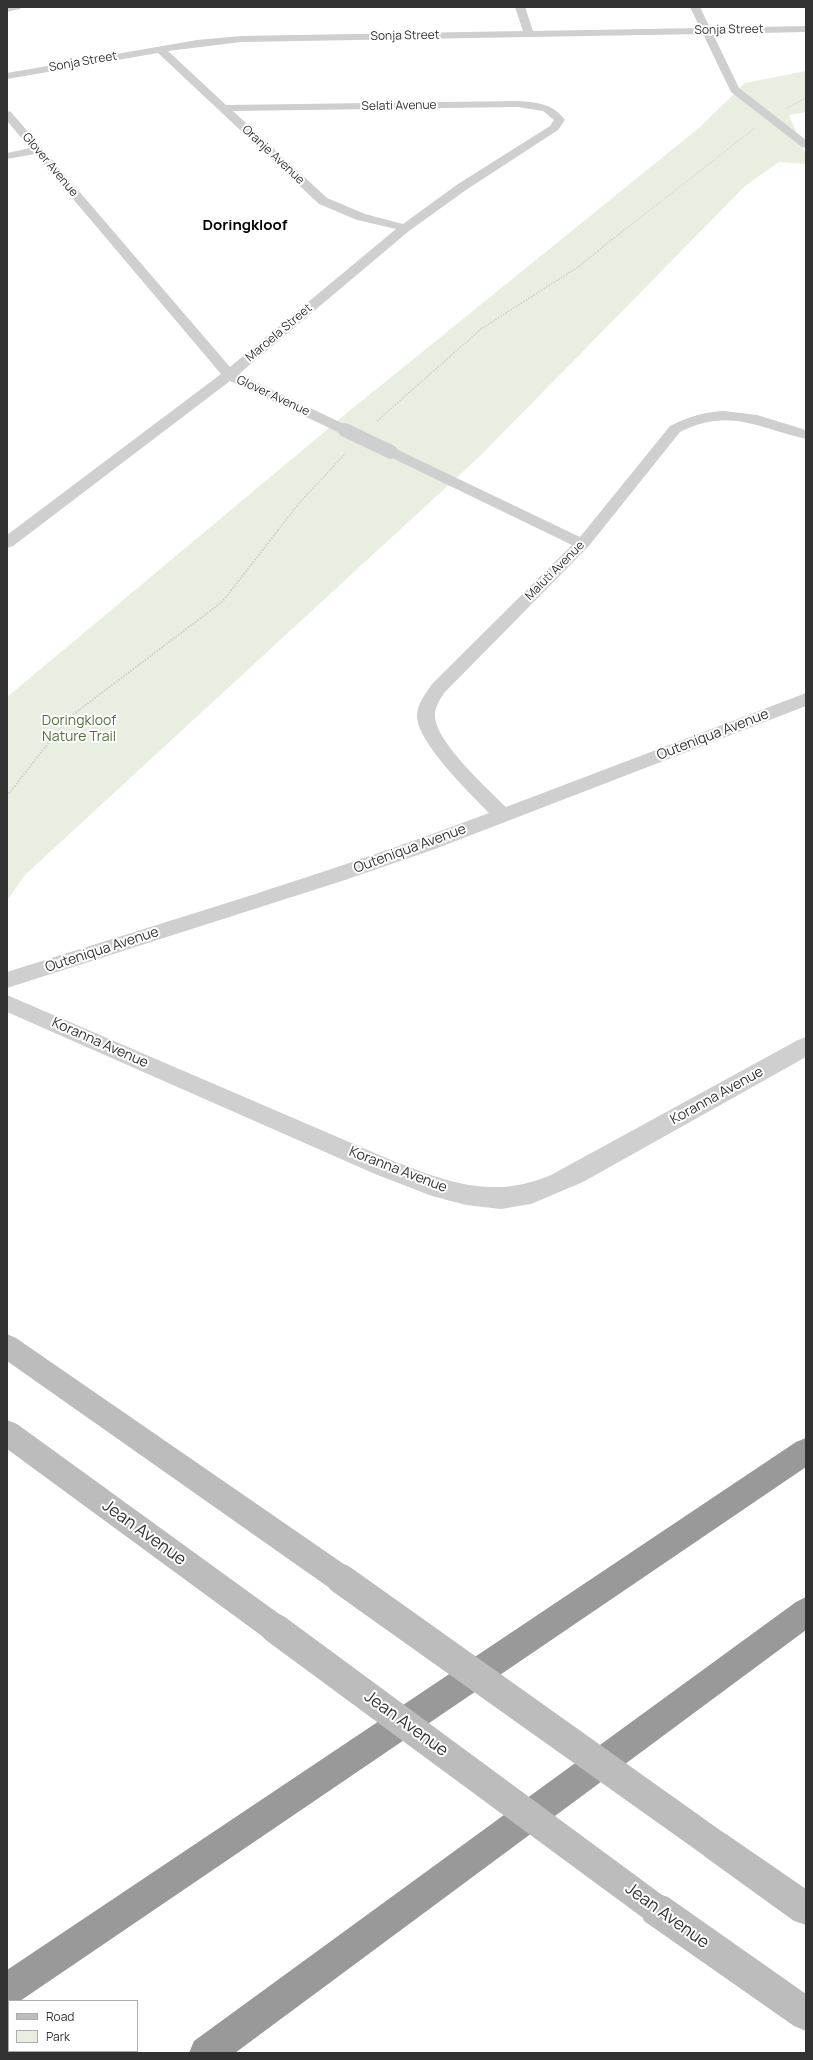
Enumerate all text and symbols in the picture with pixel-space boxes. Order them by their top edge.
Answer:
street label: Sonja Street [694,22,764,38]
street label: Sonja Street [370,28,440,44]
street label: Sonja Street [48,49,118,75]
street label: Selati Avenue [361,98,437,114]
street label: Oranje Avenue [239,122,307,188]
street label: Glover Avenue [19,130,81,200]
district label: Doringkloof [202,217,288,235]
street label: Maroela Street [243,301,315,365]
street label: Glover Avenue [234,373,312,419]
street label: Maluti Avenue [522,538,588,604]
street label: Outeniqua Avenue [655,706,771,764]
park label: Doringkloof Nature Trail [42,713,116,746]
street label: Outeniqua Avenue [351,821,469,877]
street label: Outeniqua Avenue [43,924,161,976]
street label: Koranna Avenue [49,1014,151,1072]
street label: Koranna Avenue [668,1064,766,1128]
street label: Koranna Avenue [347,1144,449,1196]
street label: Jean Avenue [98,1496,190,1570]
street label: Jean Avenue [360,1687,452,1761]
street label: Jean Avenue [621,1879,713,1953]
legend [8,2000,138,2052]
text: Road [46,2008,74,2025]
text: Park [46,2028,70,2045]

